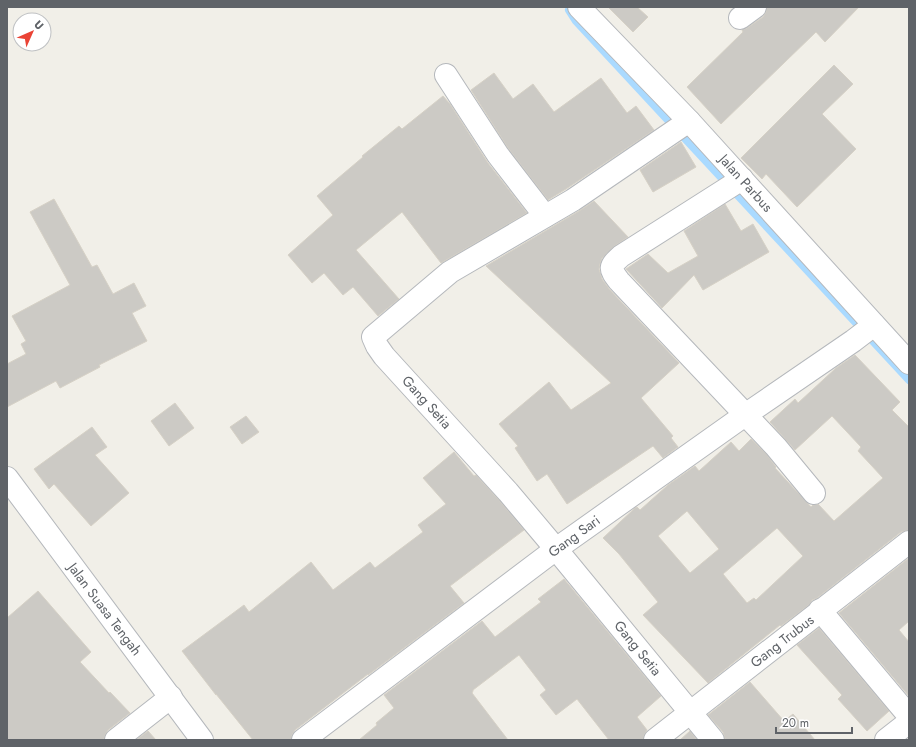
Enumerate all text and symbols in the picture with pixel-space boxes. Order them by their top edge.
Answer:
north arrow [12,12,52,52]
text: U [31,17,47,33]
street label: Jalan Parbus [713,148,778,216]
street label: Gang Setia [398,371,456,433]
street label: Gang Sari [544,510,604,562]
street label: Jalan Suasa Tengah [62,557,147,660]
street label: Gang Trubus [746,610,818,672]
street label: Gang Setia [610,616,666,680]
scale bar [776,709,852,735]
text: 20 m [782,714,809,732]

